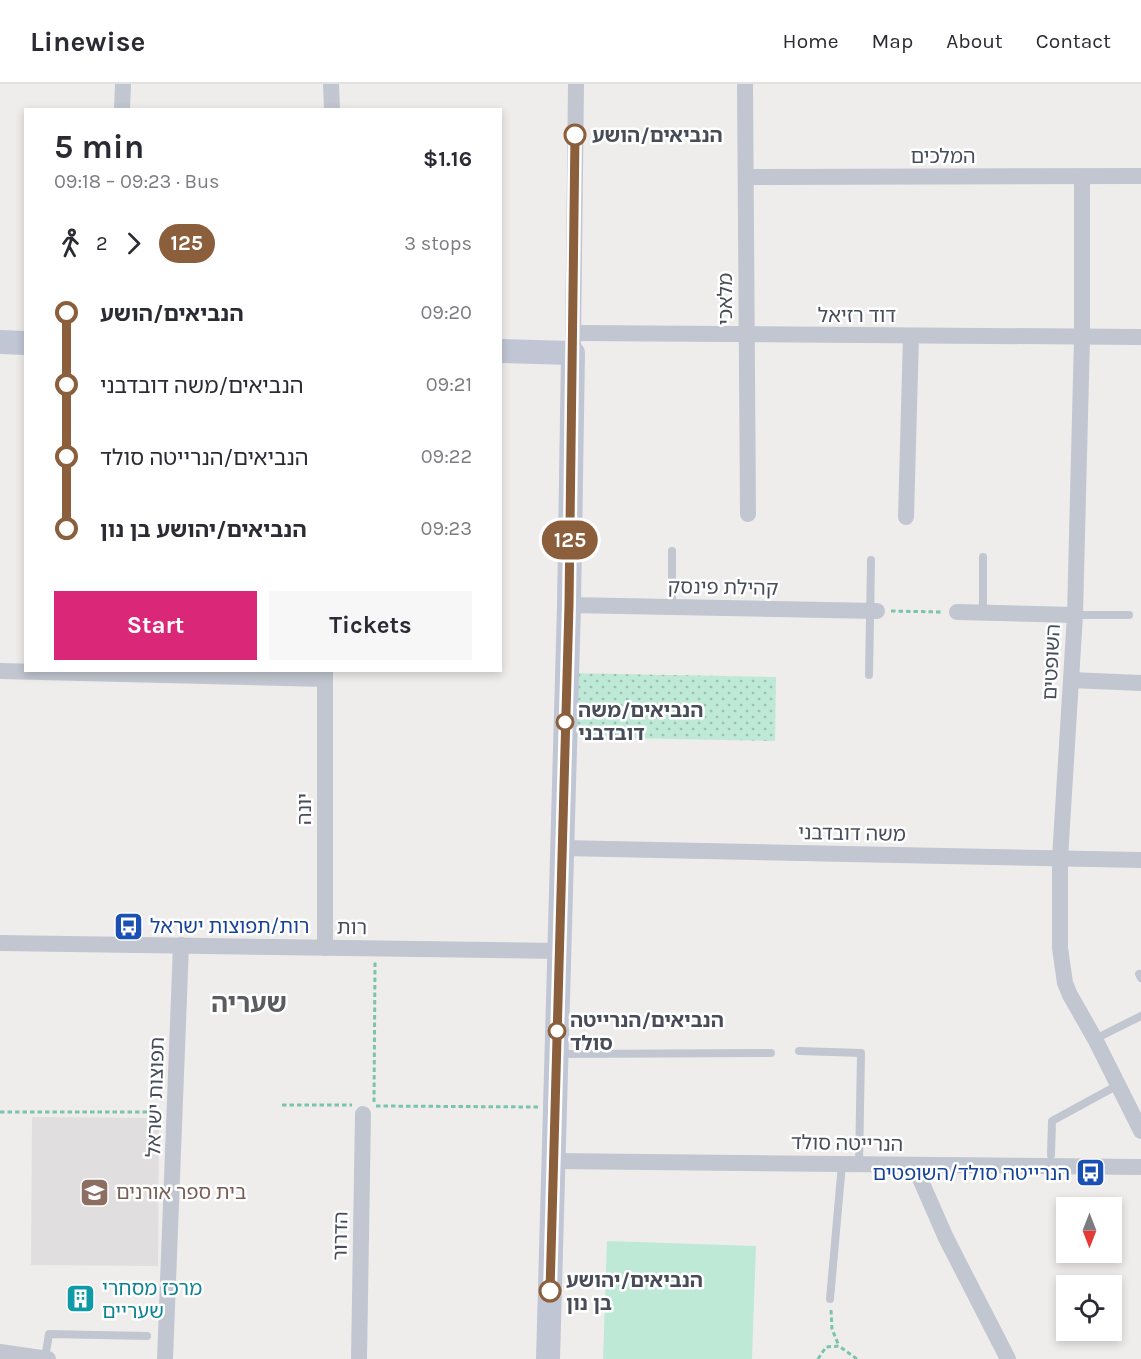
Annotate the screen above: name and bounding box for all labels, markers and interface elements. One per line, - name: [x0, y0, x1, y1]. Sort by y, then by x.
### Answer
- text: Linewise: [30, 25, 145, 58]
- text: Home: [783, 29, 839, 53]
- text: Map: [872, 29, 913, 53]
- text: About: [946, 29, 1003, 53]
- text: Contact: [1036, 29, 1111, 53]
- marker: הנביאים/הושע: [564, 124, 586, 146]
- place label: הנביאים/הושע: [592, 124, 723, 147]
- text: 5 min: [54, 128, 144, 166]
- street label: המלכים: [911, 145, 975, 168]
- text: $1.16: [423, 146, 472, 172]
- text: 09:18 – 09:23 · Bus: [54, 170, 220, 193]
- icon: walk: [54, 227, 87, 260]
- icon: forward: [117, 227, 150, 260]
- text: 125: [171, 231, 203, 255]
- text: 2: [96, 232, 108, 255]
- text: 3 stops: [404, 232, 472, 255]
- street label: מלאכי: [714, 273, 737, 325]
- text: הנביאים/הושע: [100, 301, 244, 327]
- text: 09:20: [420, 301, 472, 324]
- street label: דוד רזיאל: [818, 304, 896, 327]
- text: הנביאים/משה דובדבני: [100, 373, 304, 399]
- text: 09:21: [426, 373, 472, 396]
- text: הנביאים/הנרייטה סולד: [100, 445, 309, 471]
- text: 09:22: [421, 445, 472, 468]
- text: הנביאים/יהושע בן נון: [100, 517, 307, 543]
- text: 09:23: [421, 517, 472, 540]
- line badge: 125: [536, 520, 604, 560]
- text: 125: [554, 528, 586, 552]
- street label: קהילת פינסק: [667, 575, 779, 600]
- button: Start: [54, 591, 257, 660]
- button: Tickets: [269, 591, 472, 660]
- street label: השופטים: [1038, 623, 1065, 701]
- place label: הנביאים/משה דובדבני: [578, 699, 703, 745]
- marker: הנביאים/משה דובדבני: [556, 713, 574, 731]
- street label: יונה: [293, 793, 316, 825]
- street label: משה דובדבני: [798, 821, 906, 846]
- bus stop icon: רות/תפוצות ישראל: [113, 910, 145, 942]
- place label: רות/תפוצות ישראל: [150, 915, 309, 938]
- street label: רות: [337, 916, 367, 939]
- district label: שעריה: [211, 988, 287, 1019]
- place label: הנביאים/הנרייטה סולד: [570, 1009, 724, 1055]
- marker: הנביאים/הנרייטה סולד: [548, 1022, 566, 1040]
- street label: תפוצות ישראל: [142, 1036, 169, 1158]
- street label: הנרייטה סולד: [791, 1131, 903, 1156]
- bus stop icon: הנרייטה סולד/השופטים: [1075, 1157, 1107, 1189]
- place label: הנרייטה סולד/השופטים: [873, 1162, 1070, 1185]
- school or university icon: בית ספר אורנים: [79, 1176, 111, 1208]
- place label: בית ספר אורנים: [116, 1181, 246, 1204]
- north arrow: [1056, 1197, 1122, 1263]
- map controls: [1056, 1197, 1122, 1341]
- street label: הדרור: [329, 1211, 352, 1261]
- place label: הנביאים/יהושע בן נון: [566, 1269, 703, 1315]
- button: locate: [1056, 1275, 1122, 1341]
- place label: מרכז מסחרי שעריים: [102, 1277, 202, 1323]
- marker: הנביאים/יהושע בן נון: [539, 1280, 561, 1302]
- building icon: מרכז מסחרי שעריים: [65, 1283, 97, 1315]

